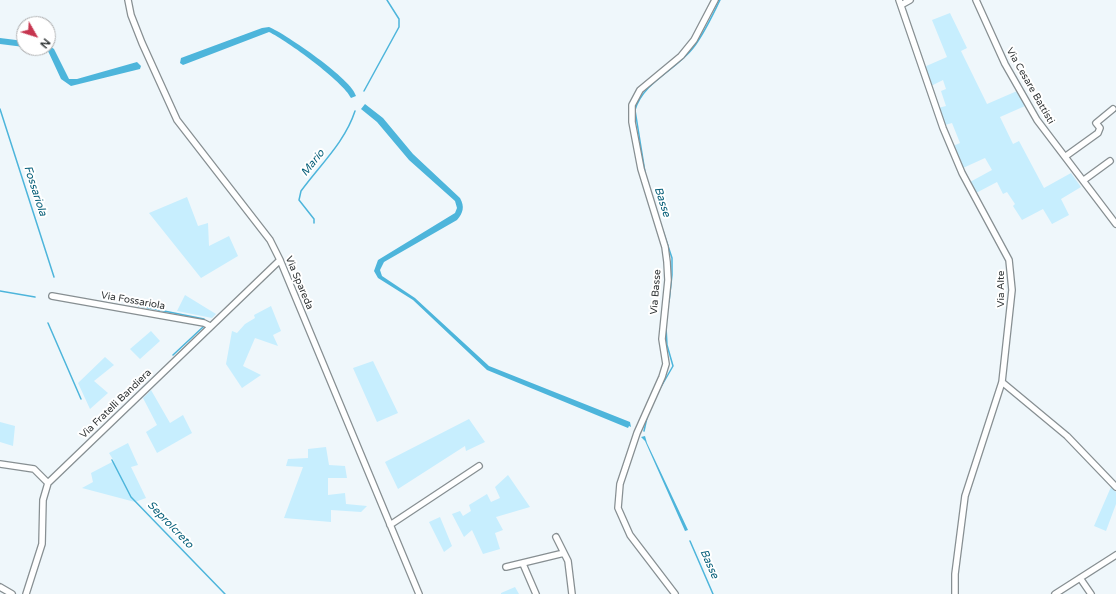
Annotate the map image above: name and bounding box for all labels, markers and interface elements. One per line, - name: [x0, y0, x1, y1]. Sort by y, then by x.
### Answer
- north arrow: [16, 16, 56, 56]
- text: N: [37, 36, 53, 51]
- street label: Via Cesare Battisti: [1003, 46, 1057, 126]
- water label: Mario: [298, 147, 328, 179]
- water label: Fossariola: [21, 164, 49, 218]
- water label: Basse: [651, 185, 673, 219]
- street label: Via Spareda: [282, 254, 316, 312]
- street label: Via Basse: [648, 269, 664, 315]
- street label: Via Alte: [995, 271, 1007, 307]
- street label: Via Fossariola: [100, 289, 166, 313]
- street label: Via Fratelli Bandiera: [78, 367, 154, 441]
- water label: Seprolcreto: [144, 499, 196, 551]
- water label: Basse: [697, 547, 721, 581]

